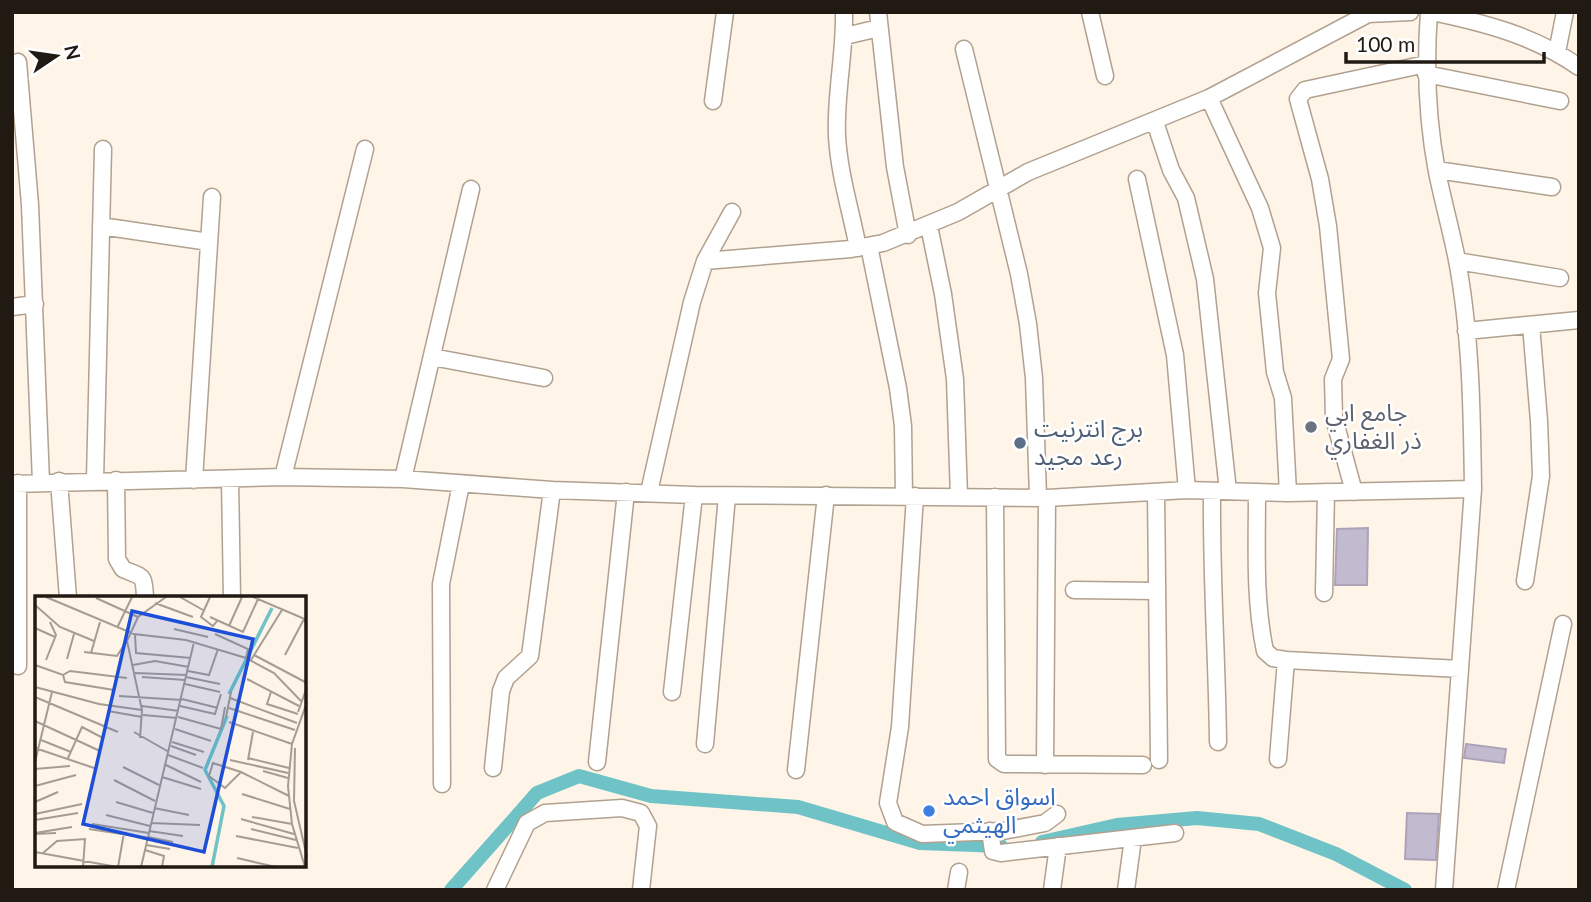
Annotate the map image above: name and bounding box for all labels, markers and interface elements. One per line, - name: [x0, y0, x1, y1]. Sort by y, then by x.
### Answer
- north arrow: [21, 21, 91, 91]
- scale bar: [1346, 21, 1544, 65]
- text: 100 m: [1356, 31, 1415, 56]
- text: N: [60, 42, 86, 62]
- place label: جامع ابي ذر الغفاري: [1325, 397, 1422, 460]
- place label: برج انترنيت رعد مجيد: [1034, 413, 1143, 471]
- marker: جامع ابي ذر الغفاري: [1303, 419, 1319, 435]
- marker: برج انترنيت رعد مجيد: [1012, 435, 1028, 451]
- inset map: [35, 596, 306, 867]
- place label: اسواق احمد الهيثمي: [943, 781, 1056, 844]
- marker: اسواق احمد الهيثمي: [921, 803, 937, 819]

